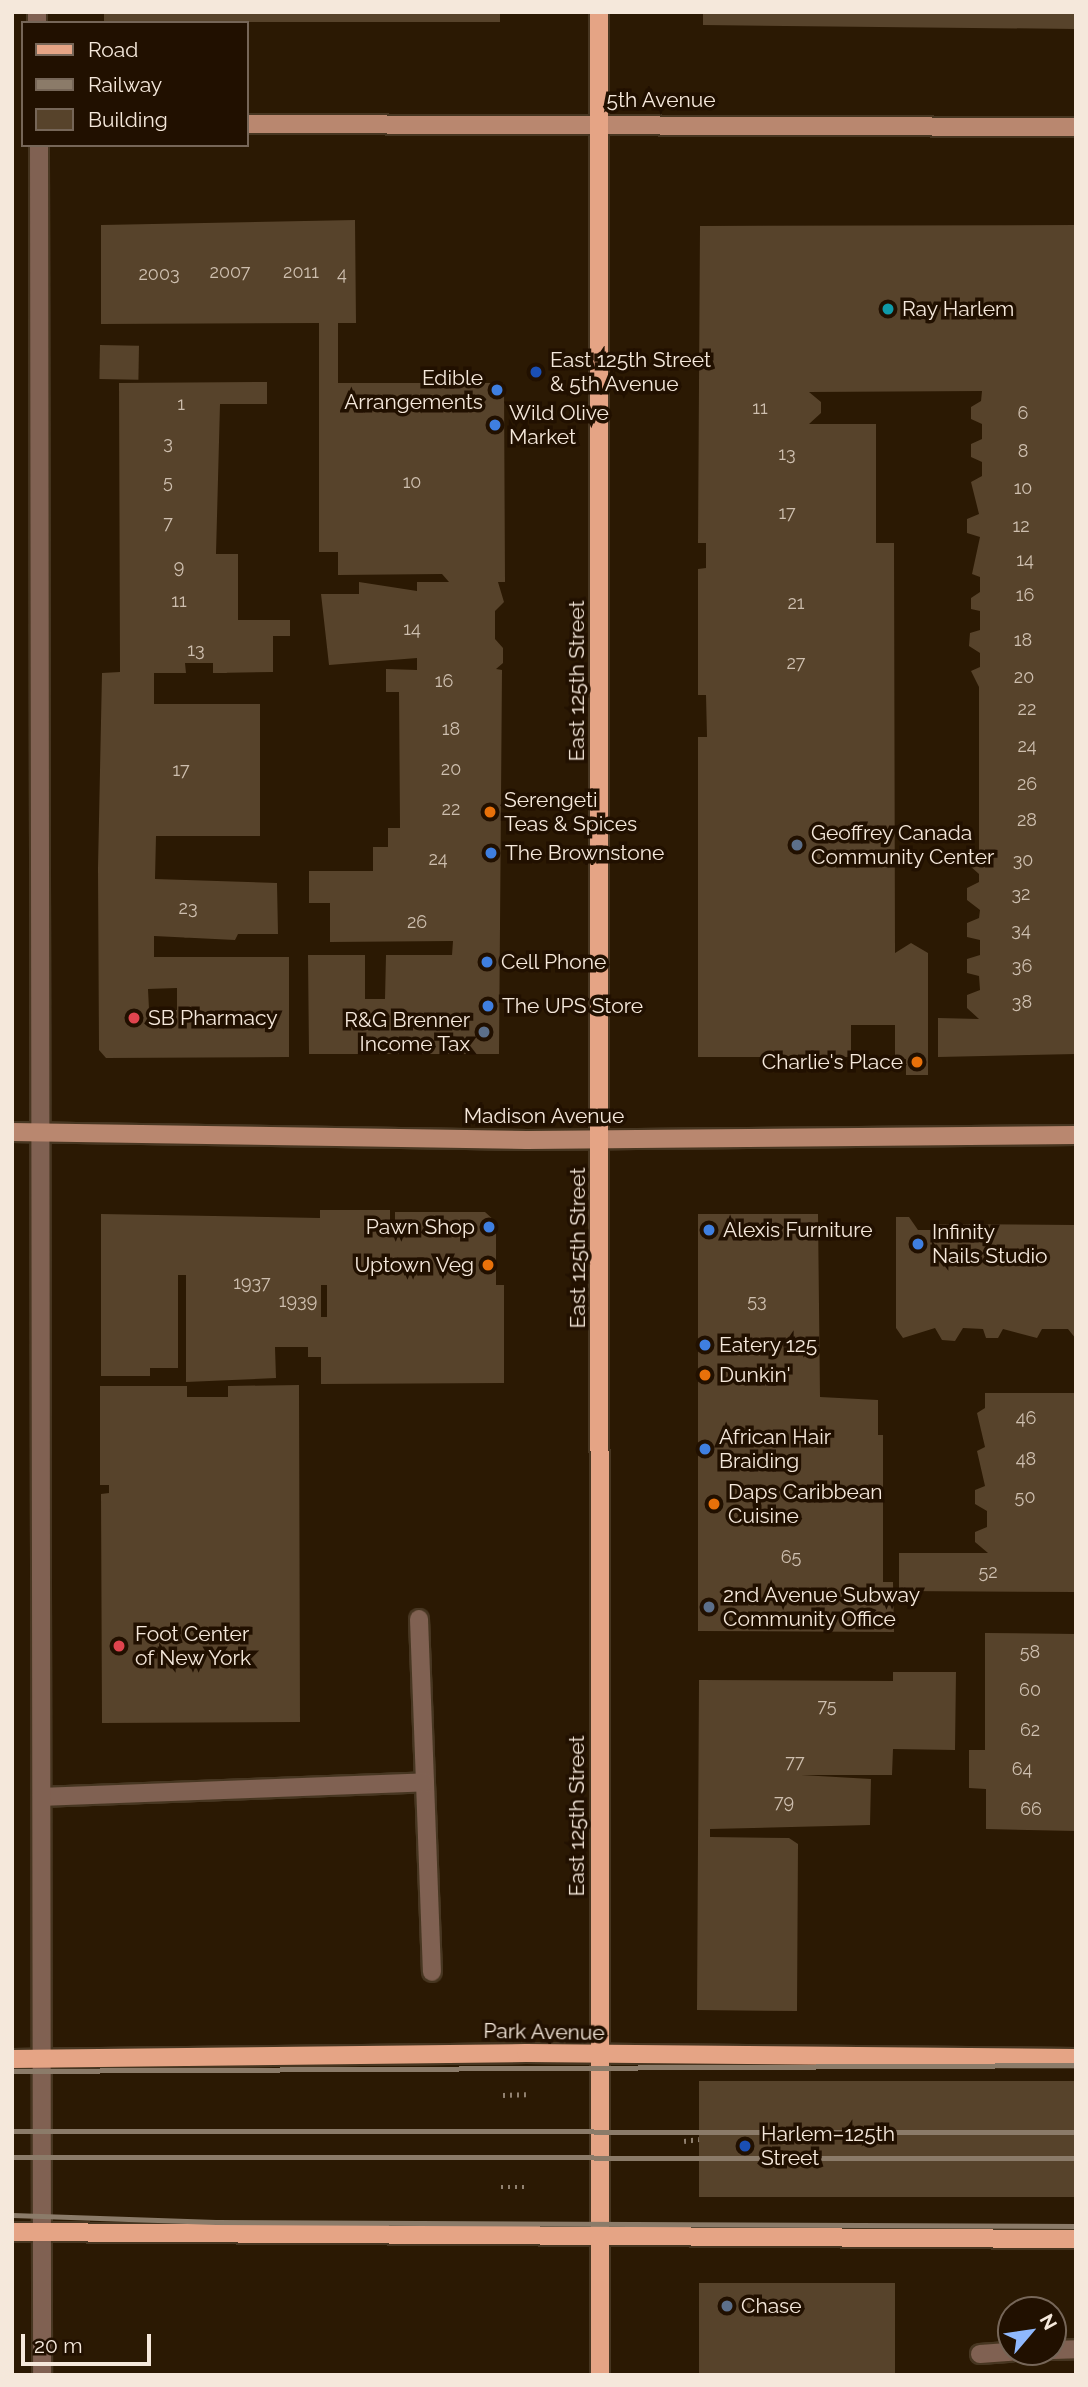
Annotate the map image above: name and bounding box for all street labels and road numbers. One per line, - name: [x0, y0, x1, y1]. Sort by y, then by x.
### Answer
- street label: 5th Avenue: [606, 87, 716, 113]
- street label: East 125th Street: [564, 601, 590, 761]
- street label: Madison Avenue: [463, 1103, 625, 1129]
- street label: East 125th Street: [565, 1168, 591, 1328]
- street label: East 125th Street: [564, 1736, 590, 1896]
- street label: Park Avenue: [483, 2018, 605, 2046]

